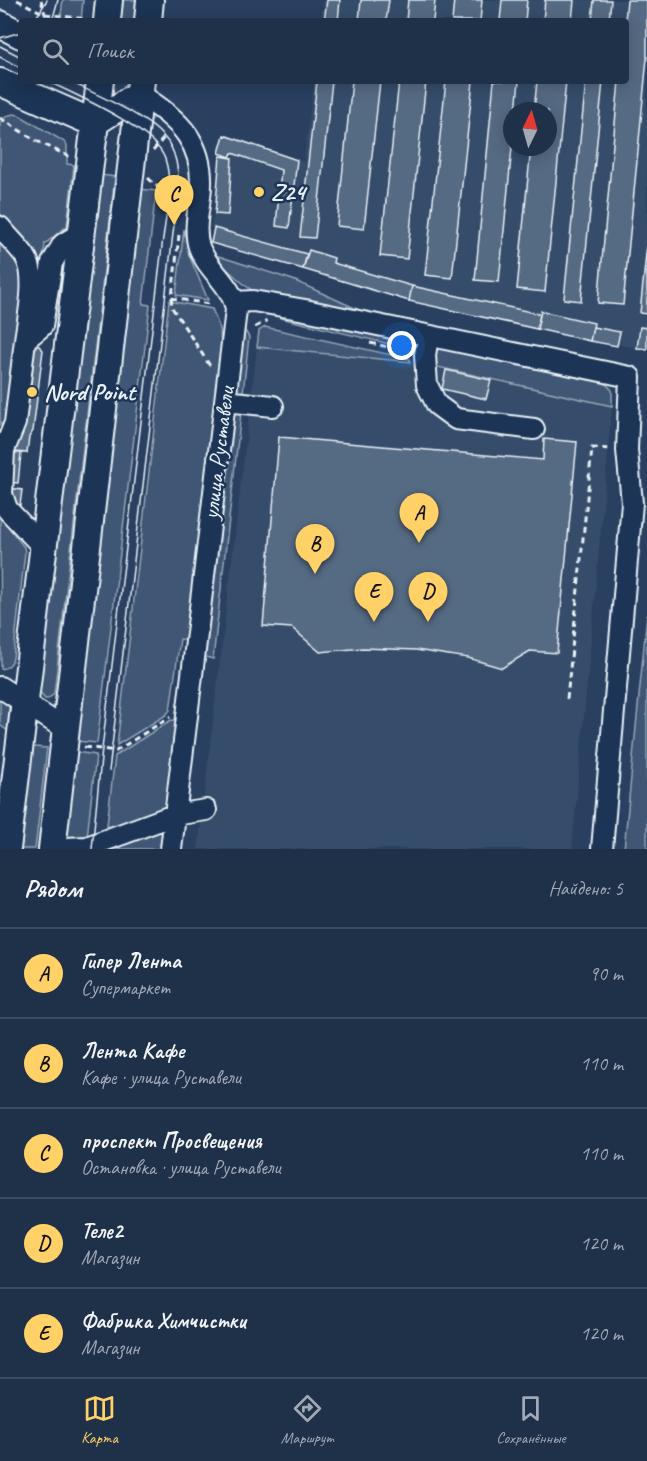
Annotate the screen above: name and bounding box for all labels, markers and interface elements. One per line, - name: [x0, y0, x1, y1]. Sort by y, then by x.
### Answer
- search box: [18, 18, 629, 84]
- icon: search: [39, 35, 72, 68]
- text: Поиск: [87, 37, 133, 65]
- north arrow: [503, 102, 557, 156]
- pin: C: [154, 176, 194, 225]
- place label: Z24: [271, 177, 308, 207]
- marker: Z24: [252, 185, 266, 199]
- your location: [387, 331, 416, 360]
- place label: Nord Point: [44, 377, 138, 407]
- street label: улица Руставели: [195, 383, 241, 523]
- marker: Nord Point: [25, 385, 39, 399]
- pin: A: [400, 494, 438, 543]
- pin: B: [296, 524, 334, 574]
- pin: E: [354, 572, 394, 622]
- pin: D: [408, 572, 448, 622]
- text: Рядом: [24, 872, 82, 905]
- text: Найдено: 5: [548, 876, 623, 901]
- text: Гипер Лента: [81, 947, 181, 975]
- text: A: [38, 961, 49, 986]
- text: 90 m: [589, 961, 623, 986]
- text: Супермаркет: [81, 975, 170, 1000]
- text: Лента Кафе: [81, 1037, 184, 1065]
- text: B: [38, 1051, 49, 1076]
- text: 110 m: [580, 1051, 623, 1076]
- text: Кафе · улица Руставели: [81, 1065, 241, 1090]
- text: проспект Просвещения: [81, 1127, 262, 1155]
- text: C: [39, 1141, 48, 1166]
- text: 110 m: [580, 1141, 623, 1166]
- text: Остановка · улица Руставели: [81, 1155, 281, 1180]
- text: Теле2: [81, 1217, 123, 1245]
- text: D: [38, 1231, 49, 1256]
- text: 120 m: [580, 1231, 623, 1256]
- text: Магазин: [81, 1245, 139, 1270]
- text: Фабрика Химчистки: [81, 1307, 246, 1335]
- text: E: [38, 1321, 49, 1346]
- text: 120 m: [580, 1321, 623, 1346]
- text: Магазин: [81, 1335, 139, 1360]
- tab: Карта: [81, 1392, 118, 1448]
- tab: Маршрут: [281, 1392, 333, 1448]
- tab: Сохранённые: [496, 1392, 566, 1448]

